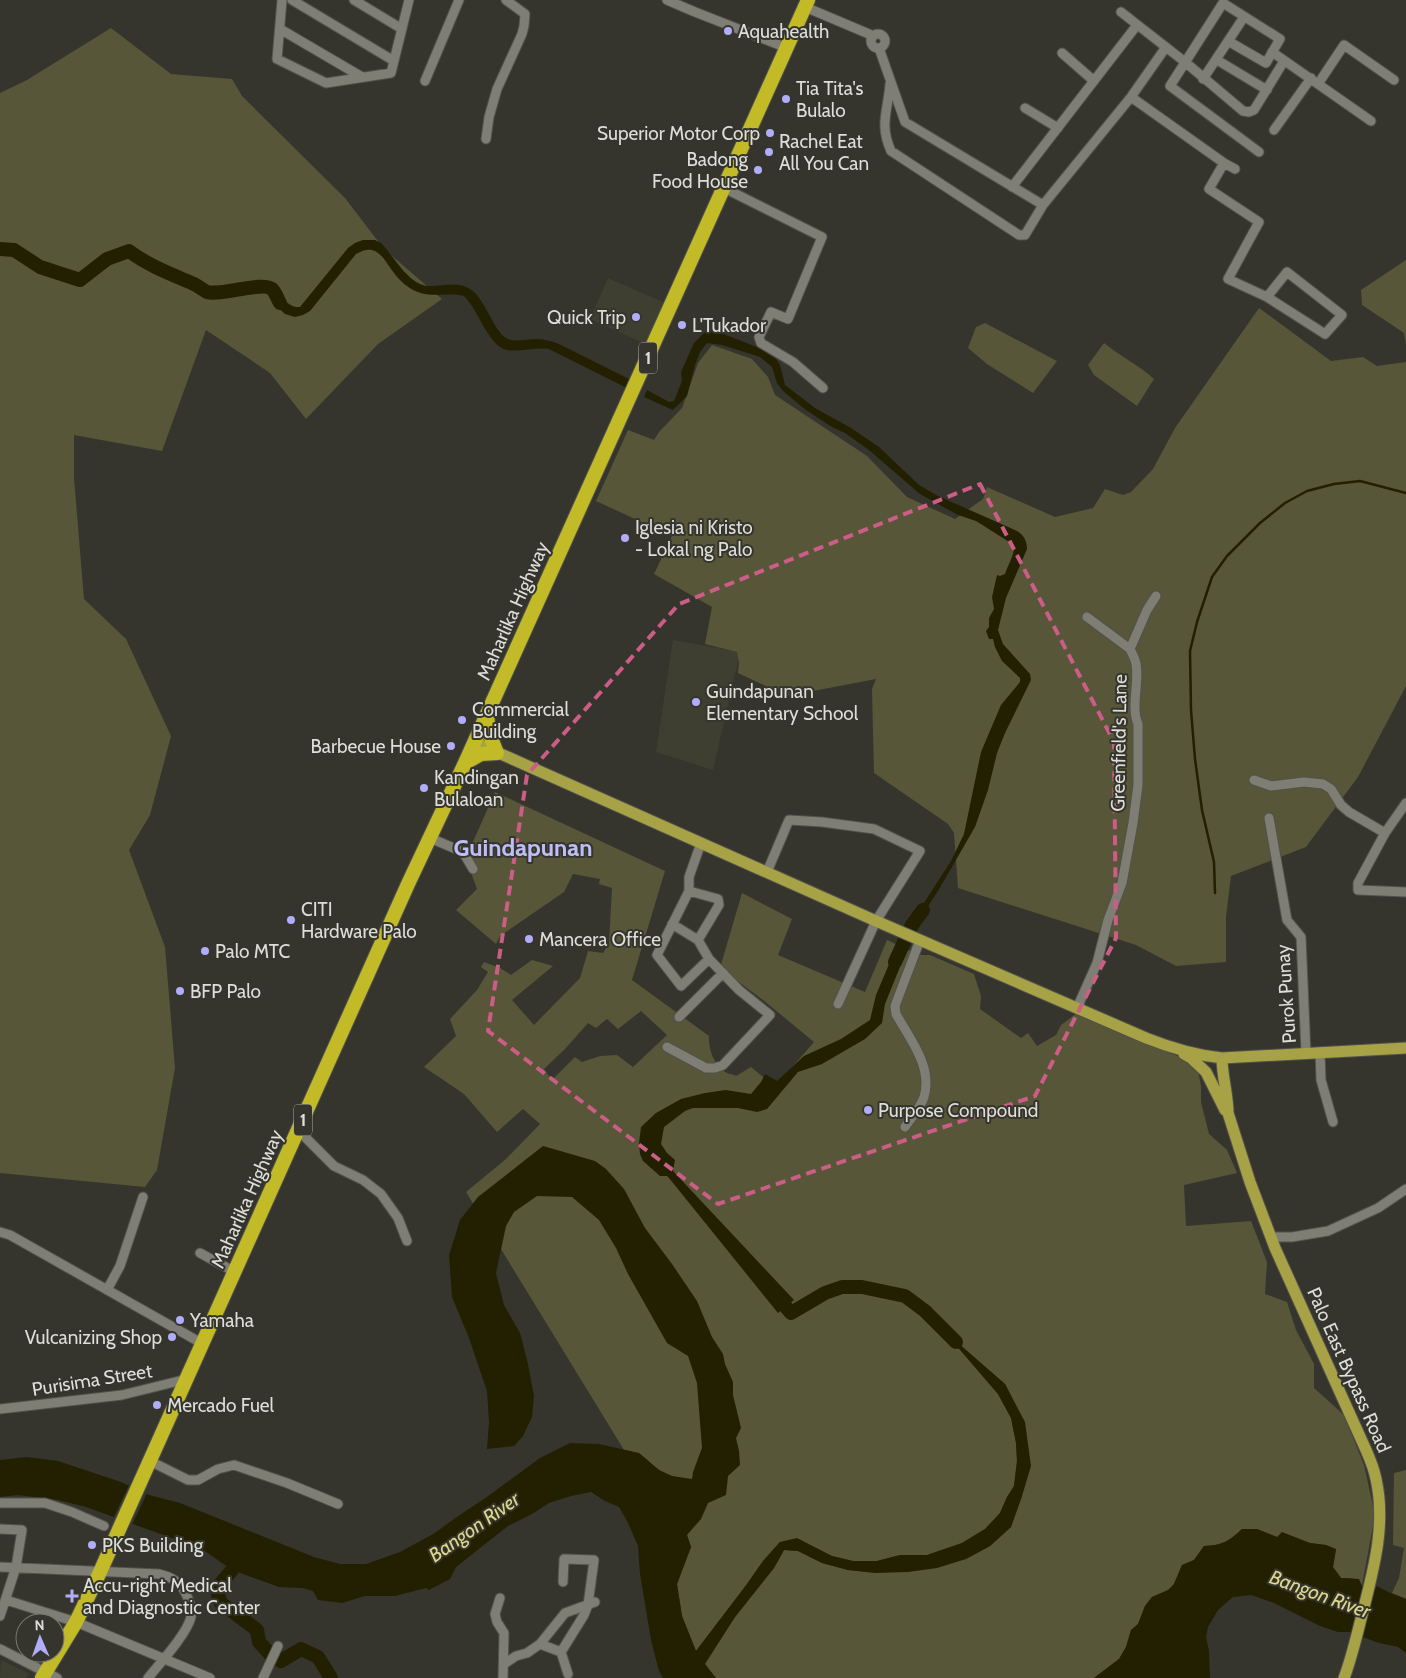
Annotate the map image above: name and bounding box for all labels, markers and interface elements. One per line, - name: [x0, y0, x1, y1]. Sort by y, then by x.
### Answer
- place label: Aquahealth: [738, 20, 829, 43]
- marker: Aquahealth: [722, 25, 734, 37]
- place label: Tia Tita's Bulalo: [796, 77, 864, 122]
- marker: Tia Tita's Bulalo: [780, 93, 792, 105]
- place label: Superior Motor Corp: [597, 122, 760, 145]
- marker: Superior Motor Corp: [764, 127, 776, 139]
- place label: Rachel Eat All You Can: [779, 130, 869, 175]
- marker: Rachel Eat All You Can: [763, 146, 775, 158]
- place label: Badong Food House: [652, 148, 749, 193]
- marker: Badong Food House: [752, 164, 764, 176]
- place label: Quick Trip: [547, 306, 626, 329]
- marker: Quick Trip: [630, 311, 642, 323]
- place label: L'Tukador: [692, 314, 766, 337]
- marker: L'Tukador: [676, 319, 688, 331]
- road number: 1: [639, 342, 657, 373]
- place label: Iglesia ni Kristo - Lokal ng Palo: [635, 516, 753, 561]
- marker: Iglesia ni Kristo - Lokal ng Palo: [619, 532, 631, 544]
- street label: Maharlika Highway: [472, 538, 554, 684]
- street label: Greenfield's Lane: [1106, 674, 1132, 812]
- place label: Guindapunan Elementary School: [706, 680, 859, 725]
- marker: Guindapunan Elementary School: [690, 696, 702, 708]
- place label: Commercial Building: [472, 698, 569, 743]
- marker: Commercial Building: [456, 714, 468, 726]
- place label: Barbecue House: [311, 735, 441, 758]
- marker: Barbecue House: [445, 740, 457, 752]
- place label: Kandingan Bulaloan: [434, 766, 519, 811]
- marker: Kandingan Bulaloan: [418, 782, 430, 794]
- district label: Guindapunan: [453, 833, 593, 862]
- place label: CITI Hardware Palo: [301, 898, 417, 943]
- marker: CITI Hardware Palo: [285, 914, 297, 926]
- place label: Mancera Office: [539, 928, 661, 951]
- marker: Mancera Office: [523, 933, 535, 945]
- place label: Palo MTC: [215, 940, 290, 963]
- street label: Purok Punay: [1271, 943, 1301, 1044]
- marker: Palo MTC: [199, 945, 211, 957]
- place label: BFP Palo: [190, 980, 261, 1003]
- marker: BFP Palo: [174, 985, 186, 997]
- place label: Purpose Compound: [878, 1099, 1038, 1122]
- road number: 1: [294, 1104, 312, 1136]
- marker: Purpose Compound: [862, 1104, 874, 1116]
- street label: Maharlika Highway: [206, 1126, 288, 1272]
- street label: Palo East Bypass Road: [1302, 1284, 1396, 1456]
- place label: Yamaha: [189, 1309, 254, 1332]
- marker: Yamaha: [174, 1314, 186, 1326]
- place label: Vulcanizing Shop: [25, 1326, 162, 1349]
- marker: Vulcanizing Shop: [166, 1331, 178, 1343]
- street label: Purisima Street: [30, 1359, 154, 1401]
- place label: Mercado Fuel: [167, 1394, 275, 1417]
- marker: Mercado Fuel: [151, 1399, 163, 1411]
- water label: Bangon River: [424, 1486, 525, 1567]
- place label: PKS Building: [102, 1534, 204, 1557]
- marker: PKS Building: [86, 1539, 98, 1551]
- water label: Bangon River: [1266, 1565, 1375, 1624]
- place label: Accu-right Medical and Diagnostic Center: [83, 1574, 260, 1619]
- marker: Accu-right Medical and Diagnostic Center: [65, 1589, 79, 1603]
- north arrow: [15, 1613, 65, 1663]
- text: N: [34, 1616, 45, 1634]

